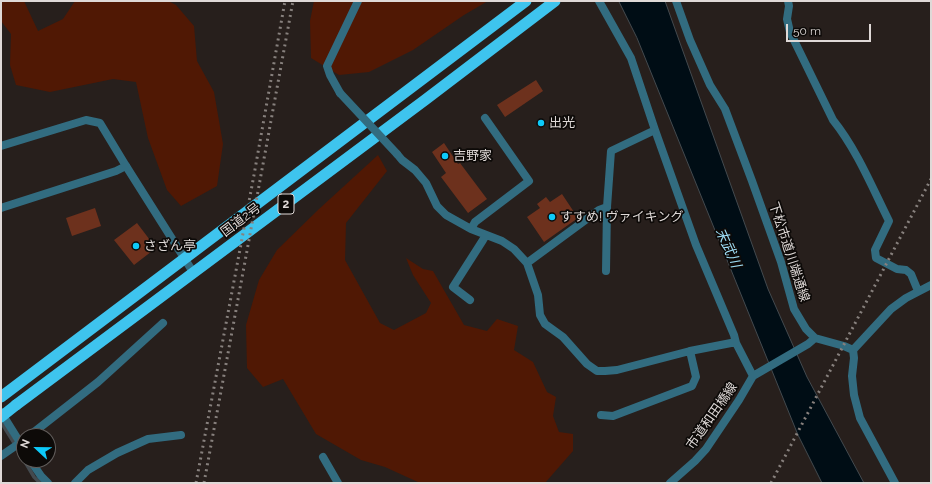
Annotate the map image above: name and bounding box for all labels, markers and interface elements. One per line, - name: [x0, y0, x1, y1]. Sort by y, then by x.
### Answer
- scale bar: [788, 16, 873, 42]
- text: 50 m: [793, 24, 821, 38]
- place label: 出光: [549, 115, 575, 131]
- marker: 出光: [536, 118, 546, 128]
- place label: 吉野家: [453, 148, 492, 164]
- marker: 吉野家: [440, 151, 450, 161]
- road number: 2: [278, 194, 294, 214]
- street label: 国道2号: [218, 200, 264, 240]
- street label: 下松市道川端通線: [766, 200, 812, 304]
- place label: すすめ! ヴァイキング: [560, 209, 684, 225]
- marker: すすめ! ヴァイキング: [547, 212, 557, 222]
- water label: 末武川: [712, 225, 744, 271]
- place label: さざん亭: [144, 238, 196, 254]
- marker: さざん亭: [131, 241, 141, 251]
- street label: 市道和田橋線: [683, 380, 741, 452]
- north arrow: [16, 428, 56, 468]
- text: N: [18, 437, 33, 450]

